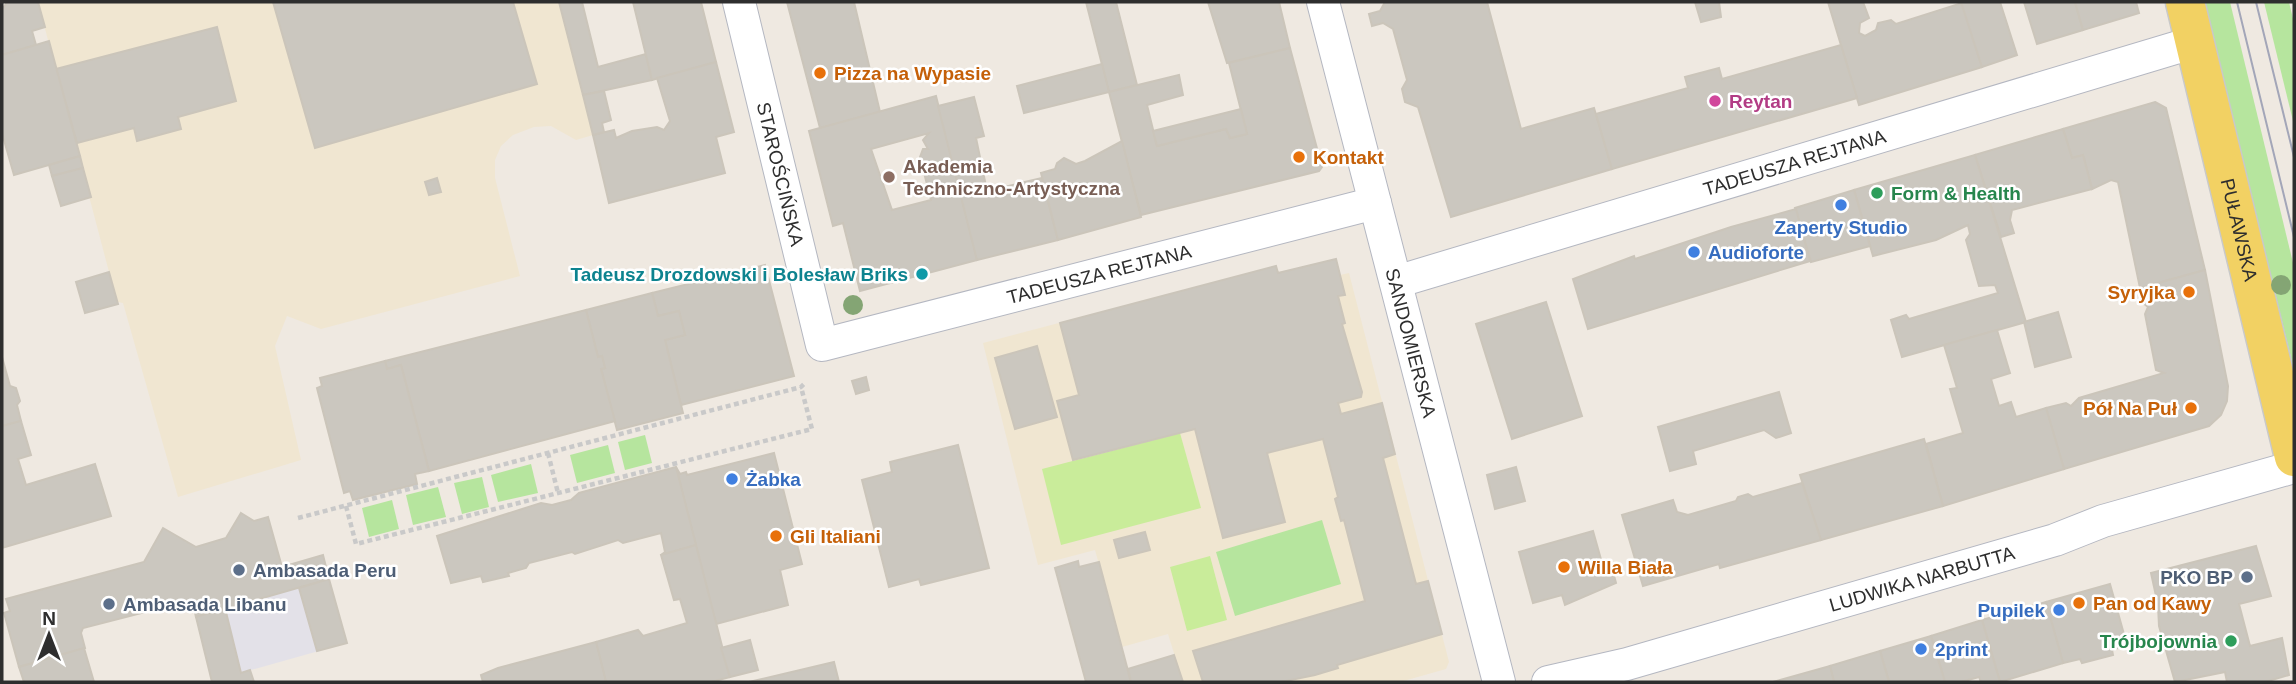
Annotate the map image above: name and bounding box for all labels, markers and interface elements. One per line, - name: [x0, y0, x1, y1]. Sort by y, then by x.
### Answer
- place label: Pizza na Wypasie: [834, 63, 991, 84]
- marker: Pizza na Wypasie: [812, 65, 828, 81]
- place label: Reytan: [1729, 91, 1792, 112]
- marker: Reytan: [1707, 93, 1723, 109]
- street label: STAROŚCIŃSKA: [753, 100, 808, 249]
- street label: TADEUSZA REJTANA: [1701, 125, 1888, 200]
- place label: Kontakt: [1313, 147, 1384, 168]
- marker: Kontakt: [1291, 149, 1307, 165]
- place label: Akademia Techniczno-Artystyczna: [903, 156, 1121, 199]
- marker: Akademia Techniczno-Artystyczna: [881, 169, 897, 185]
- street label: PUŁAWSKA: [2217, 176, 2262, 283]
- place label: Form & Health: [1891, 183, 2021, 204]
- marker: Form & Health: [1869, 185, 1885, 201]
- marker: Zaperty Studio: [1833, 197, 1849, 213]
- place label: Zaperty Studio: [1774, 217, 1908, 238]
- street label: TADEUSZA REJTANA: [1005, 240, 1194, 308]
- place label: Audioforte: [1708, 242, 1804, 263]
- marker: Audioforte: [1686, 244, 1702, 260]
- place label: Tadeusz Drozdowski i Bolesław Briks: [570, 264, 908, 285]
- marker: Tadeusz Drozdowski i Bolesław Briks: [914, 266, 930, 282]
- street label: SANDOMIERSKA: [1382, 266, 1441, 420]
- place label: Syryjka: [2107, 282, 2175, 303]
- marker: Syryjka: [2181, 284, 2197, 300]
- place label: Pół Na Puł: [2083, 398, 2178, 419]
- marker: Pół Na Puł: [2183, 400, 2199, 416]
- place label: Żabka: [746, 469, 801, 490]
- marker: Żabka: [724, 471, 740, 487]
- place label: Gli Italiani: [790, 526, 881, 547]
- marker: Gli Italiani: [768, 528, 784, 544]
- street label: LUDWIKA NARBUTTA: [1827, 542, 2017, 615]
- place label: Willa Biała: [1578, 557, 1673, 578]
- marker: Willa Biała: [1556, 559, 1572, 575]
- place label: Ambasada Peru: [253, 560, 397, 581]
- marker: Ambasada Peru: [231, 562, 247, 578]
- place label: PKO BP: [2160, 567, 2233, 588]
- marker: PKO BP: [2239, 569, 2255, 585]
- place label: Pan od Kawy: [2093, 593, 2212, 614]
- place label: Ambasada Libanu: [123, 594, 287, 615]
- marker: Pan od Kawy: [2071, 595, 2087, 611]
- marker: Ambasada Libanu: [101, 596, 117, 612]
- north arrow: [14, 600, 84, 670]
- place label: Pupilek: [1977, 600, 2045, 621]
- marker: Pupilek: [2051, 602, 2067, 618]
- text: N: [42, 608, 56, 629]
- place label: Trójbojownia: [2100, 631, 2217, 652]
- marker: Trójbojownia: [2223, 633, 2239, 649]
- place label: 2print: [1935, 639, 1988, 660]
- marker: 2print: [1913, 641, 1929, 657]

